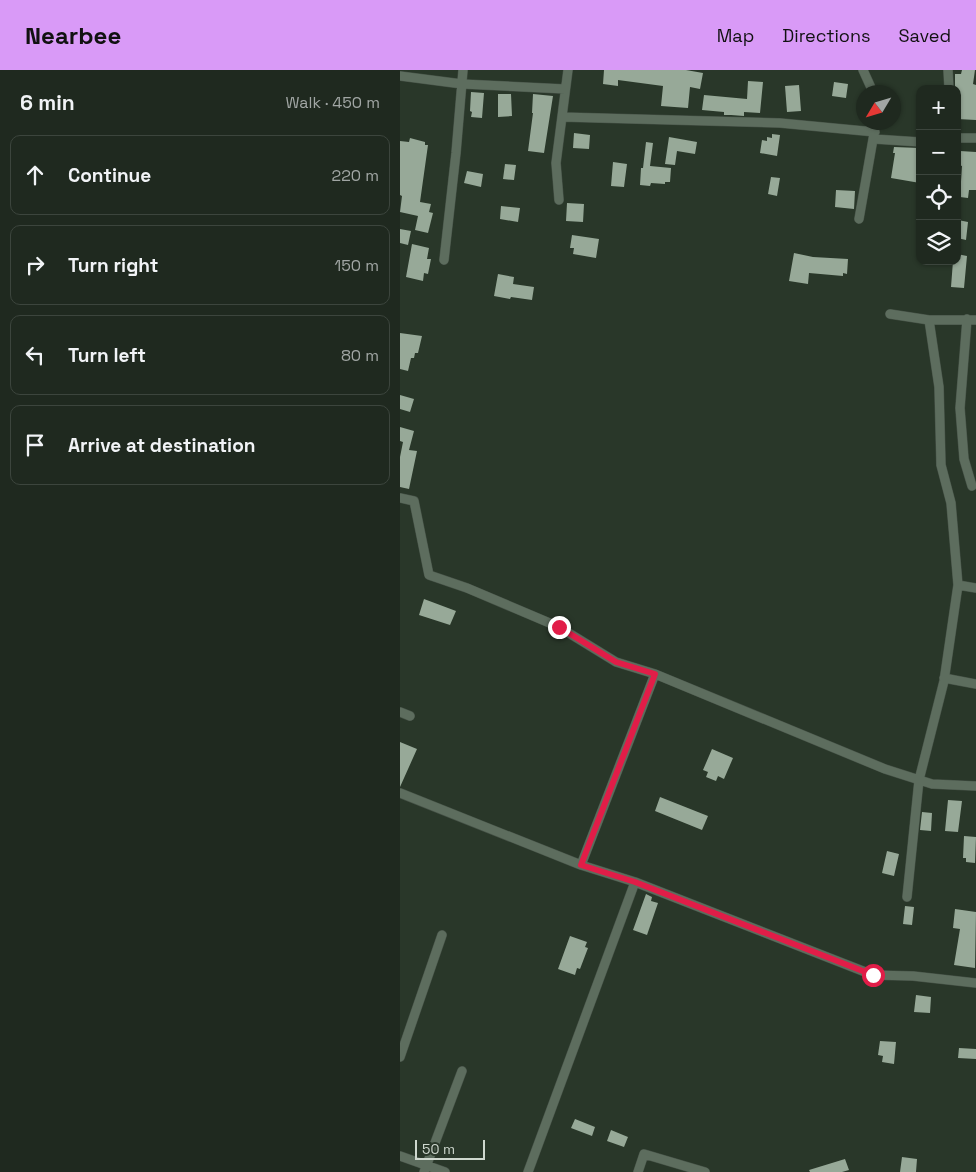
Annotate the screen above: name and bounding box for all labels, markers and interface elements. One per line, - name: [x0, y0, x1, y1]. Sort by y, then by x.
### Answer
- text: Nearbee: [25, 20, 121, 51]
- text: Map: [717, 24, 754, 47]
- text: Directions: [782, 24, 871, 47]
- text: Saved: [899, 24, 951, 47]
- north arrow: [856, 85, 901, 130]
- map controls: [916, 85, 961, 265]
- button: +: [916, 85, 961, 130]
- text: 6 min: [20, 89, 75, 116]
- text: Walk · 450 m: [286, 92, 380, 113]
- button: −: [916, 130, 961, 175]
- icon: ahead: [21, 161, 49, 189]
- text: Continue: [68, 163, 151, 188]
- text: 220 m: [332, 165, 379, 186]
- button: locate: [916, 175, 961, 220]
- button: layers: [916, 220, 961, 265]
- icon: right: [21, 251, 49, 279]
- text: Turn right: [68, 253, 158, 278]
- text: 150 m: [335, 255, 379, 276]
- icon: left: [21, 341, 49, 369]
- text: Turn left: [68, 343, 146, 368]
- text: 80 m: [341, 345, 379, 366]
- icon: arrive: [21, 431, 49, 459]
- text: Arrive at destination: [68, 433, 256, 458]
- route end: [548, 616, 571, 639]
- route start: [862, 964, 885, 987]
- scale bar: [415, 1137, 485, 1160]
- text: 50 m: [422, 1140, 455, 1158]

